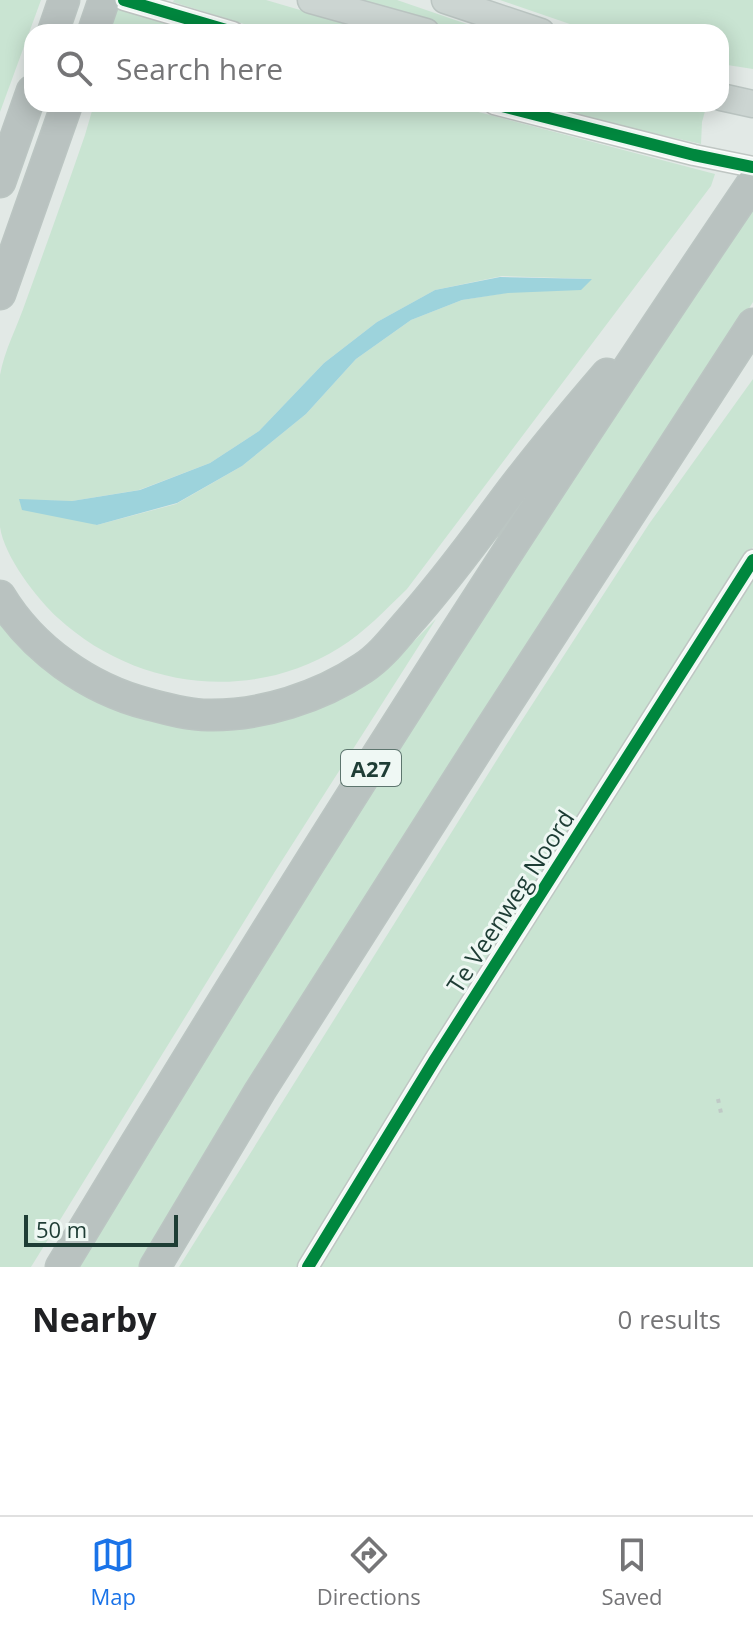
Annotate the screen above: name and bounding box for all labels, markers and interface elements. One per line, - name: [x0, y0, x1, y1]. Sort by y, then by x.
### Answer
- search box: [24, 24, 729, 112]
- icon: search: [52, 46, 96, 90]
- text: Search here: [116, 48, 283, 89]
- road number: A27: [341, 750, 401, 786]
- street label: Te Veenweg Noord: [439, 803, 581, 999]
- scale bar: [24, 1211, 178, 1247]
- text: 50 m: [36, 1214, 87, 1244]
- text: Nearby: [32, 1296, 157, 1342]
- text: 0 results: [618, 1301, 721, 1337]
- tab: Map: [90, 1533, 136, 1611]
- tab: Directions: [317, 1533, 421, 1611]
- tab: Saved: [601, 1533, 663, 1611]

